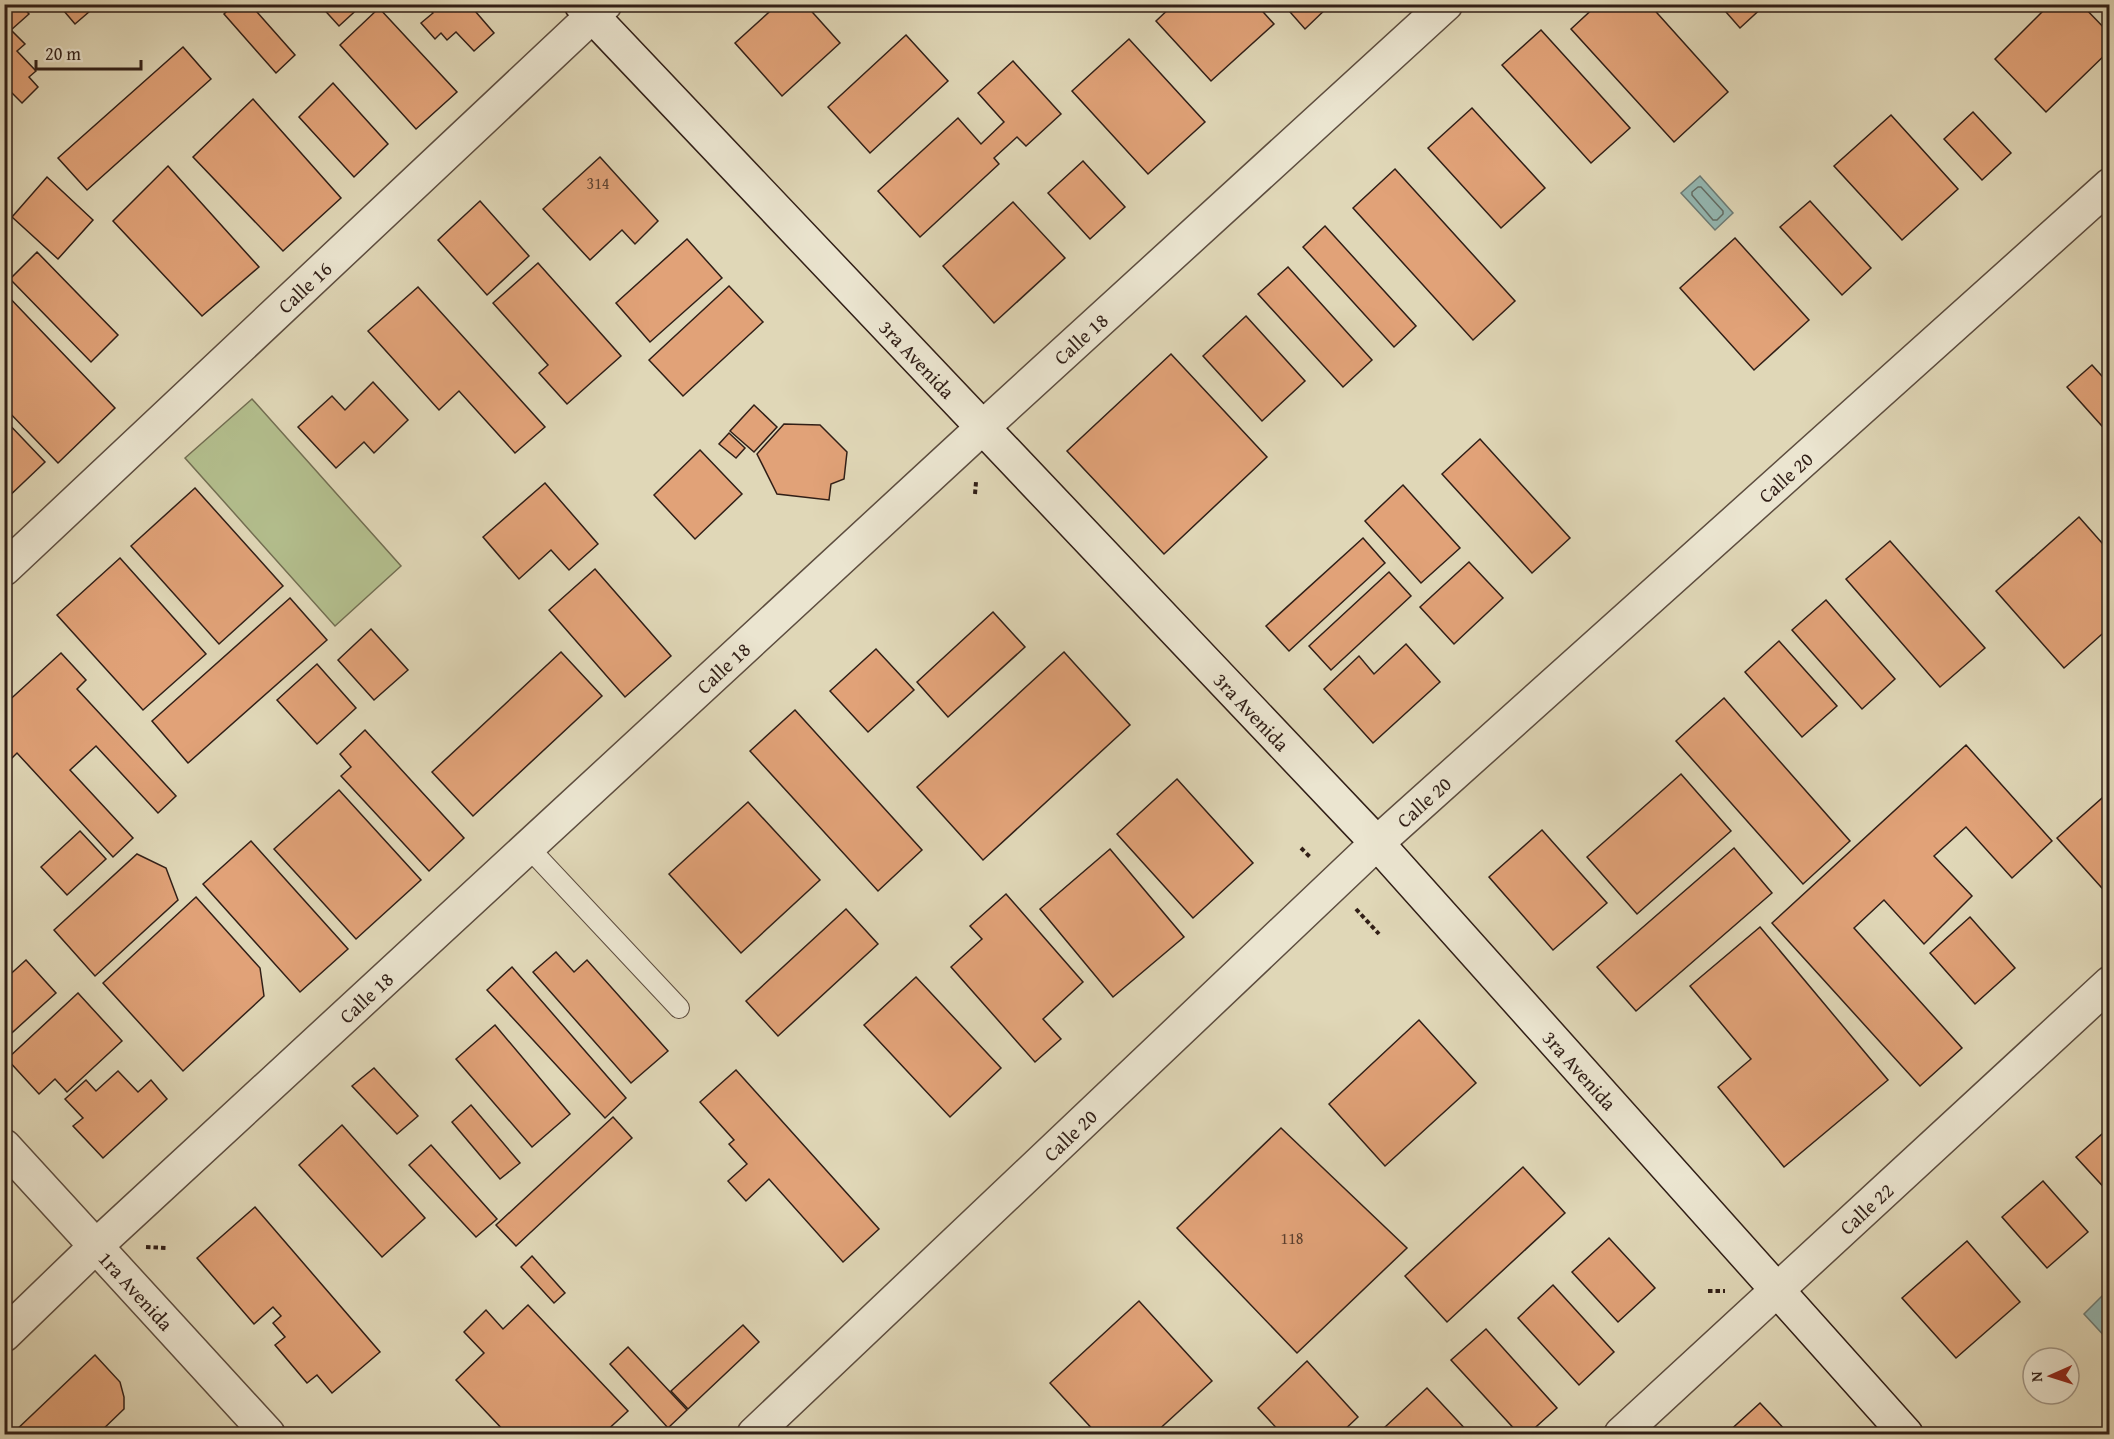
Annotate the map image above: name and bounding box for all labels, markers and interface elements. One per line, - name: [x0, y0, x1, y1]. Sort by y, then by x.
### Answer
- scale bar: [36, 33, 141, 71]
- text: 20 m: [45, 40, 81, 67]
- house number: 314: [586, 171, 610, 195]
- street label: Calle 16: [271, 254, 338, 320]
- street label: Calle 18: [1047, 306, 1114, 371]
- street label: 3ra Avenida: [873, 313, 962, 405]
- street label: Calle 20: [1751, 444, 1819, 509]
- street label: Calle 18: [689, 635, 756, 700]
- street label: 3ra Avenida: [1208, 666, 1297, 757]
- street label: Calle 20: [1390, 769, 1457, 834]
- street label: Calle 18: [332, 964, 399, 1030]
- street label: 3ra Avenida: [1536, 1023, 1624, 1117]
- street label: Calle 20: [1036, 1102, 1103, 1167]
- street label: Calle 22: [1832, 1176, 1899, 1241]
- house number: 118: [1280, 1226, 1304, 1250]
- street label: 1ra Avenida: [92, 1244, 181, 1337]
- north arrow: [2021, 1346, 2081, 1406]
- text: N: [2024, 1371, 2048, 1383]

